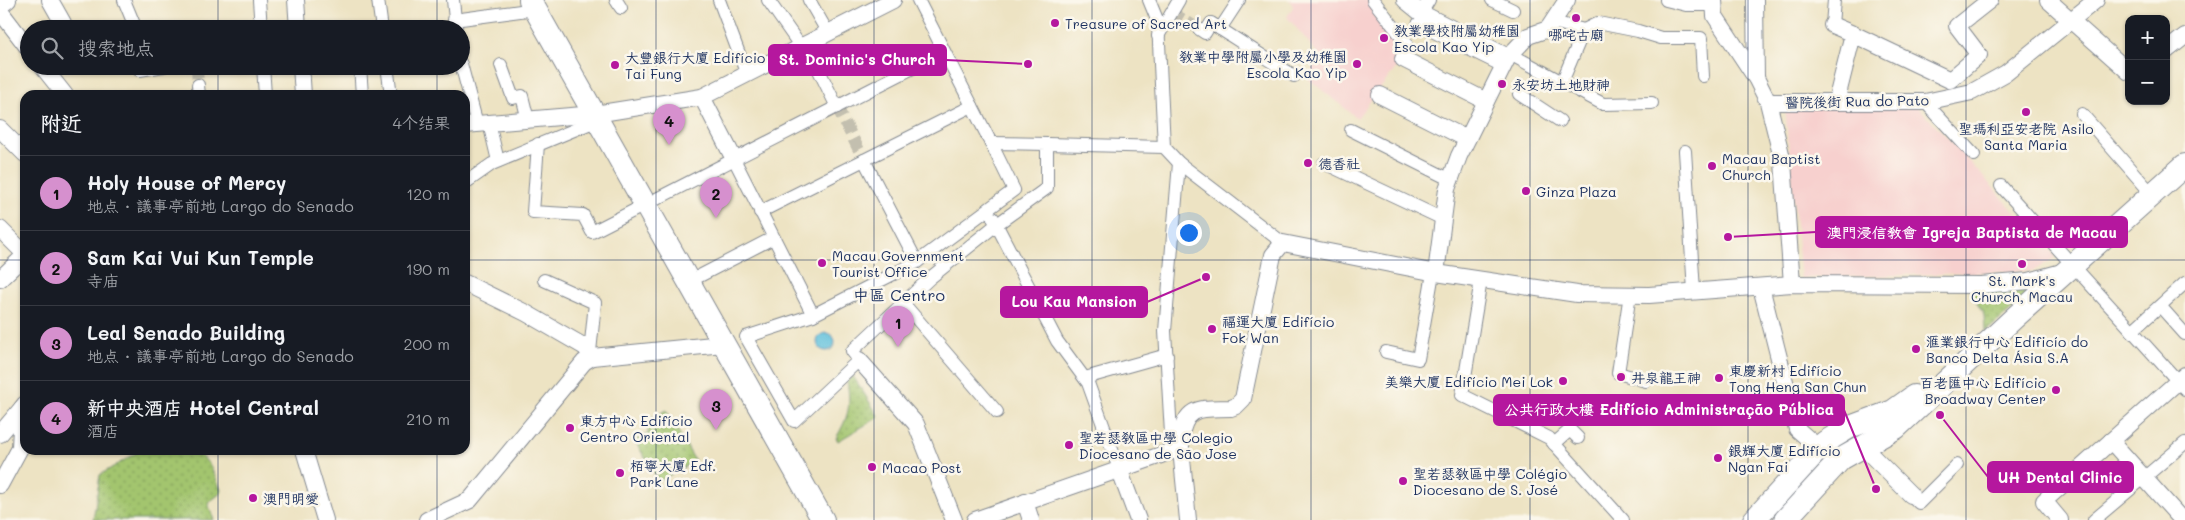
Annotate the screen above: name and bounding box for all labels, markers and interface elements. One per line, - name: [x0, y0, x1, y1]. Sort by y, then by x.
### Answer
- marker: 哪咤古廟: [1570, 12, 1582, 24]
- place label: Treasure of Sacred Art: [1065, 14, 1227, 33]
- map controls: [2125, 15, 2170, 105]
- button: +: [2125, 15, 2170, 60]
- marker: Treasure of Sacred Art: [1049, 17, 1061, 29]
- search box: [20, 20, 470, 75]
- place label: 教業學校附屬幼稚園 Escola Kao Yip: [1394, 21, 1520, 56]
- place label: 哪咤古廟: [1548, 25, 1604, 44]
- marker: 教業學校附屬幼稚園 Escola Kao Yip: [1378, 32, 1390, 44]
- icon: search: [38, 34, 66, 62]
- text: 搜索地点: [78, 35, 154, 60]
- callout: St. Dominic's Church: [769, 45, 946, 75]
- place label: 教業中學附屬小學及幼稚園 Escola Kao Yip: [1179, 47, 1347, 82]
- place label: 大豐銀行大廈 Edifício Tai Fung: [625, 48, 765, 83]
- text: St. Dominic's Church: [779, 49, 936, 69]
- marker: 教業中學附屬小學及幼稚園 Escola Kao Yip: [1351, 58, 1363, 70]
- marker: 大豐銀行大廈 Edifício Tai Fung: [609, 59, 621, 71]
- button: −: [2125, 60, 2170, 105]
- place label: 永安坊土地財神: [1512, 75, 1610, 94]
- marker: 永安坊土地財神: [1496, 78, 1508, 90]
- street label: 醫院後街 Rua do Pato: [1785, 90, 1929, 112]
- pin: 4: [653, 104, 685, 145]
- marker: 聖瑪利亞安老院 Asilo Santa Maria: [2020, 106, 2032, 118]
- text: 附近: [40, 109, 82, 136]
- text: 4个结果: [393, 112, 450, 133]
- place label: 聖瑪利亞安老院 Asilo Santa Maria: [1958, 119, 2094, 154]
- place label: Macau Baptist Church: [1722, 149, 1820, 184]
- place label: 德香社: [1318, 154, 1360, 173]
- marker: 德香社: [1302, 157, 1314, 169]
- marker: Macau Baptist Church: [1706, 160, 1718, 172]
- text: Holy House of Mercy: [87, 170, 286, 195]
- pin: 2: [700, 177, 732, 218]
- place label: Ginza Plaza: [1536, 182, 1617, 201]
- text: 1: [52, 183, 60, 204]
- text: 120 m: [406, 183, 450, 204]
- marker: Ginza Plaza: [1520, 185, 1532, 197]
- text: 地点 · 議事亭前地 Largo do Senado: [87, 195, 354, 216]
- callout: 澳門浸信教會 Igreja Baptista de Macau: [1816, 217, 2127, 247]
- your location: [1176, 220, 1202, 246]
- text: 澳門浸信教會 Igreja Baptista de Macau: [1827, 222, 2117, 242]
- text: Sam Kai Vui Kun Temple: [87, 245, 314, 270]
- place label: Macau Government Tourist Office: [832, 246, 964, 281]
- marker: Macau Government Tourist Office: [816, 257, 828, 269]
- text: 2: [52, 258, 60, 279]
- text: 190 m: [406, 258, 450, 279]
- marker: St. Mark's Church, Macau: [2016, 258, 2028, 270]
- text: 寺庙: [87, 270, 119, 291]
- place label: St. Mark's Church, Macau: [1971, 271, 2073, 306]
- district label: 中區 Centro: [853, 284, 945, 305]
- callout: Lou Kau Mansion: [1001, 287, 1147, 317]
- text: Lou Kau Mansion: [1011, 291, 1137, 311]
- pin: 1: [882, 306, 914, 347]
- place label: 福運大廈 Edifício Fok Wan: [1222, 312, 1334, 347]
- text: Leal Senado Building: [87, 320, 285, 345]
- marker: 福運大廈 Edifício Fok Wan: [1206, 323, 1218, 335]
- place label: 滙業銀行中心 Edificío do Banco Delta Ásia S.A: [1926, 332, 2088, 367]
- text: 3: [51, 333, 61, 354]
- text: 200 m: [403, 333, 450, 354]
- marker: 滙業銀行中心 Edificío do Banco Delta Ásia S.A: [1910, 343, 1922, 355]
- text: 地点 · 議事亭前地 Largo do Senado: [87, 345, 354, 366]
- place label: 東慶新村 Edifício Tong Heng San Chun: [1729, 361, 1867, 396]
- place label: 井泉龍王神: [1631, 368, 1701, 387]
- marker: 井泉龍王神: [1615, 371, 1627, 383]
- place label: 美樂大廈 Edifício Mei Lok: [1385, 372, 1553, 391]
- marker: 東慶新村 Edifício Tong Heng San Chun: [1713, 372, 1725, 384]
- place label: 百老匯中心 Edifício Broadway Center: [1920, 373, 2046, 408]
- marker: 美樂大廈 Edifício Mei Lok: [1557, 375, 1569, 387]
- marker: 百老匯中心 Edifício Broadway Center: [2050, 384, 2062, 396]
- pin: 3: [700, 389, 732, 430]
- text: 新中央酒店 Hotel Central: [87, 395, 319, 420]
- callout: 公共行政大樓 Edifício Administração Pública: [1494, 395, 1844, 425]
- text: 公共行政大樓 Edifício Administração Pública: [1504, 399, 1834, 419]
- text: 4: [51, 408, 61, 429]
- text: 210 m: [406, 408, 450, 429]
- place label: 東方中心 Edifício Centro Oriental: [580, 411, 692, 446]
- text: 酒店: [87, 420, 119, 441]
- marker: 東方中心 Edifício Centro Oriental: [564, 422, 576, 434]
- place label: 聖若瑟教區中學 Colegio Diocesano de São Jose: [1079, 428, 1237, 463]
- marker: 聖若瑟教區中學 Colegio Diocesano de São Jose: [1063, 439, 1075, 451]
- place label: 銀輝大廈 Edifício Ngan Fai: [1728, 441, 1840, 476]
- marker: 銀輝大廈 Edifício Ngan Fai: [1712, 452, 1724, 464]
- place label: 栢寧大廈 Edf. Park Lane: [630, 456, 716, 491]
- place label: Macao Post: [882, 458, 961, 477]
- marker: Macao Post: [866, 461, 878, 473]
- callout: UH Dental Clinic: [1988, 462, 2133, 492]
- place label: 聖若瑟教區中學 Colégio Diocesano de S. José: [1413, 464, 1567, 499]
- marker: 栢寧大廈 Edf. Park Lane: [614, 467, 626, 479]
- text: UH Dental Clinic: [1998, 467, 2122, 487]
- marker: 聖若瑟教區中學 Colégio Diocesano de S. José: [1397, 475, 1409, 487]
- place label: 澳門明愛: [263, 489, 319, 508]
- marker: 澳門明愛: [247, 492, 259, 504]

